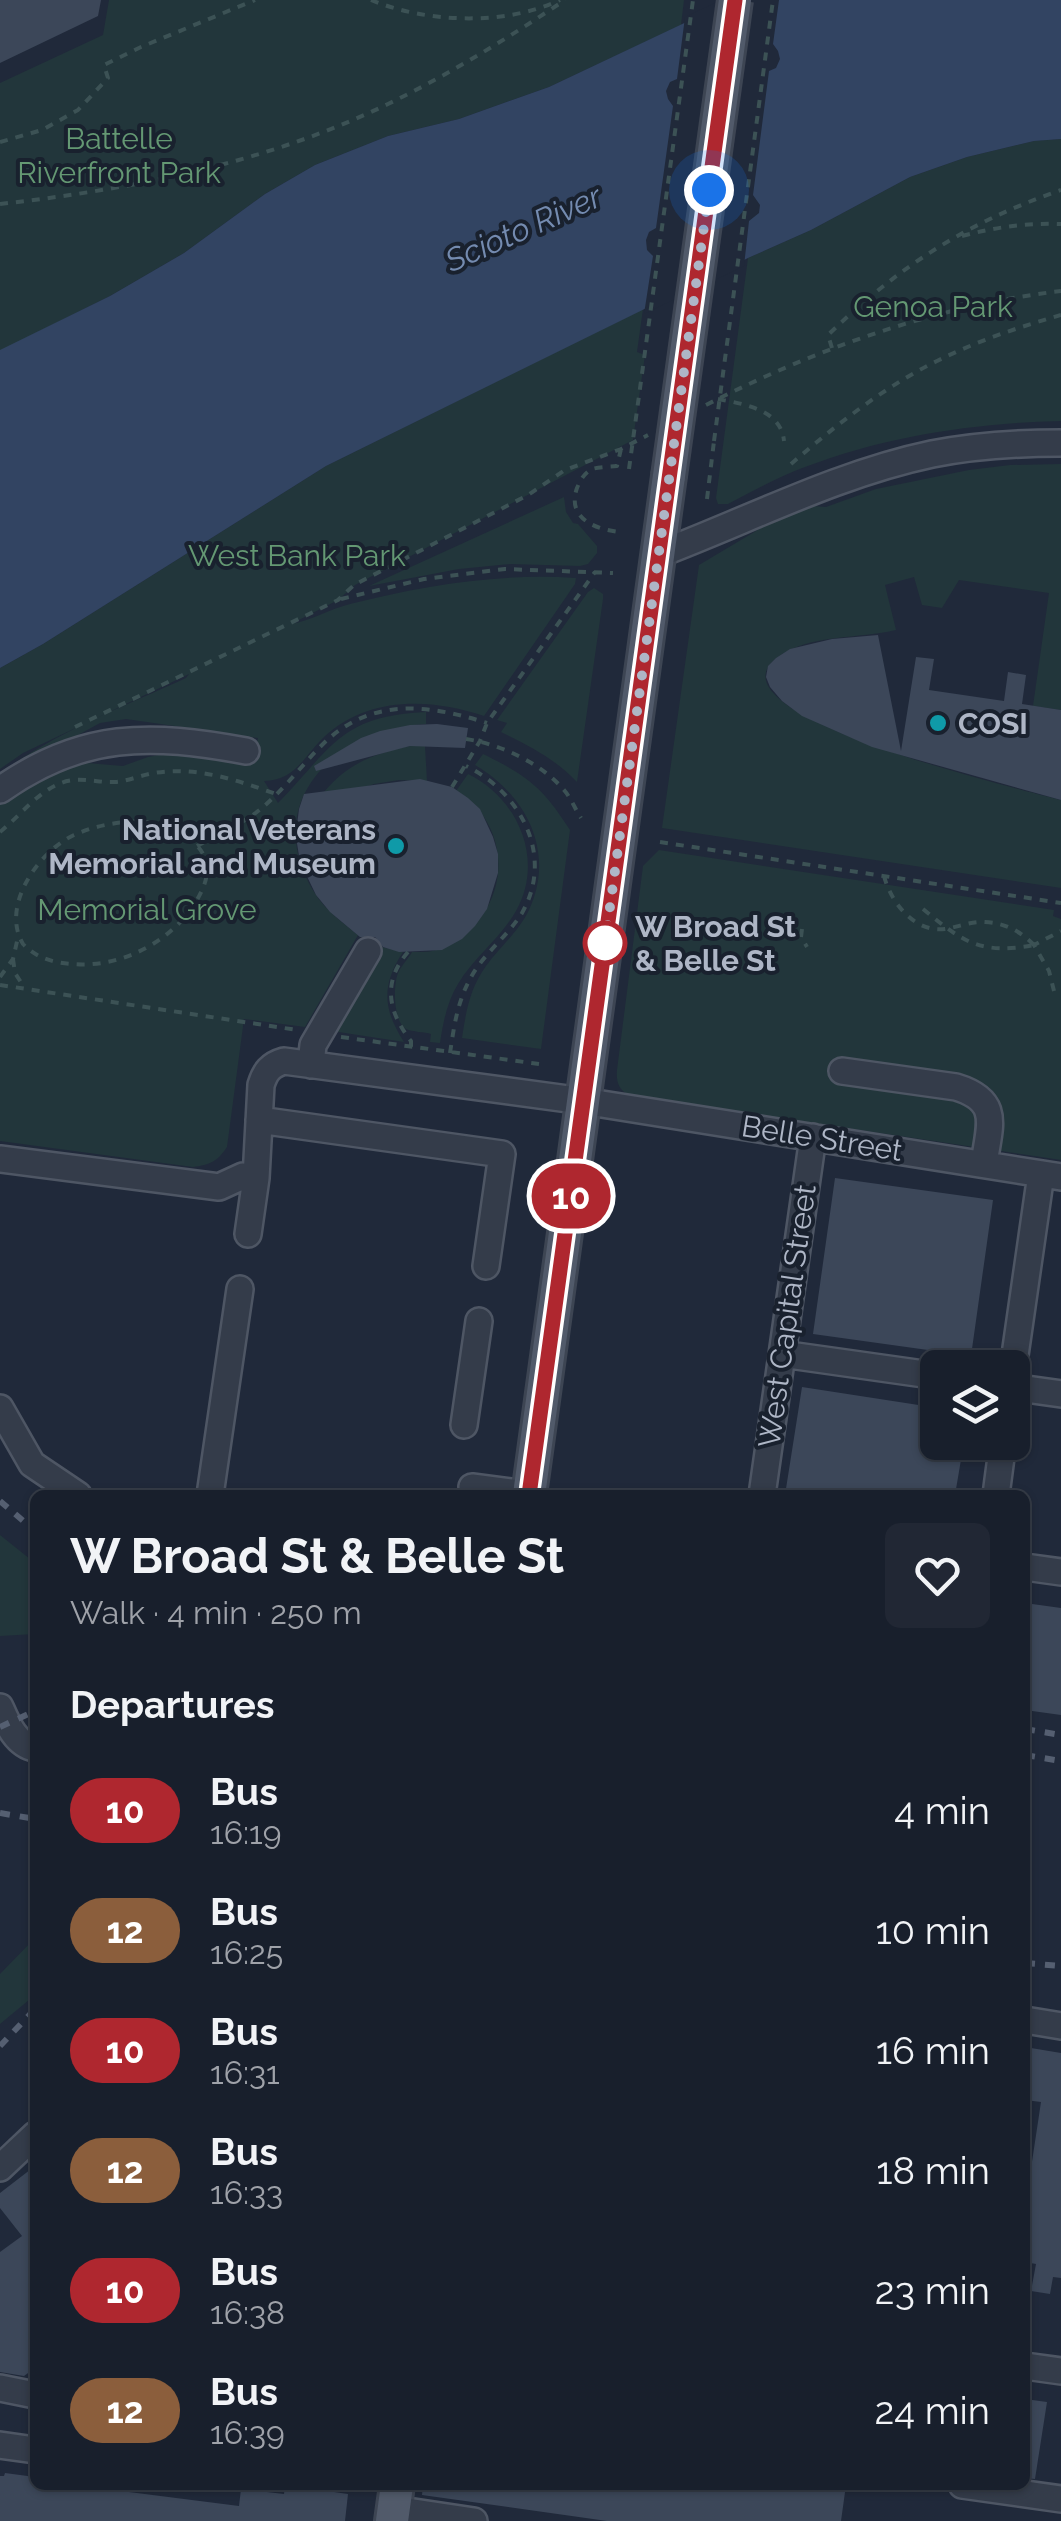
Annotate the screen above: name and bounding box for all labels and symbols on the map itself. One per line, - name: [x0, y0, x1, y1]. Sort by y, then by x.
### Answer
- park label: Battelle Riverfront Park: [17, 121, 221, 190]
- your location: [684, 165, 734, 215]
- water label: Scioto River: [438, 177, 608, 279]
- park label: Genoa Park: [853, 289, 1013, 324]
- park label: West Bank Park: [188, 538, 406, 573]
- place label: COSI: [958, 706, 1028, 741]
- marker: COSI: [927, 712, 949, 734]
- place label: National Veterans Memorial and Museum: [48, 812, 376, 881]
- marker: National Veterans Memorial and Museum: [385, 835, 407, 857]
- park label: Memorial Grove: [37, 892, 257, 927]
- place label: W Broad St & Belle St: [635, 909, 797, 978]
- marker: W Broad St & Belle St: [584, 922, 626, 964]
- street label: Belle Street: [739, 1108, 905, 1168]
- line badge: 10: [526, 1164, 616, 1228]
- street label: West Capital Street: [751, 1182, 823, 1450]

